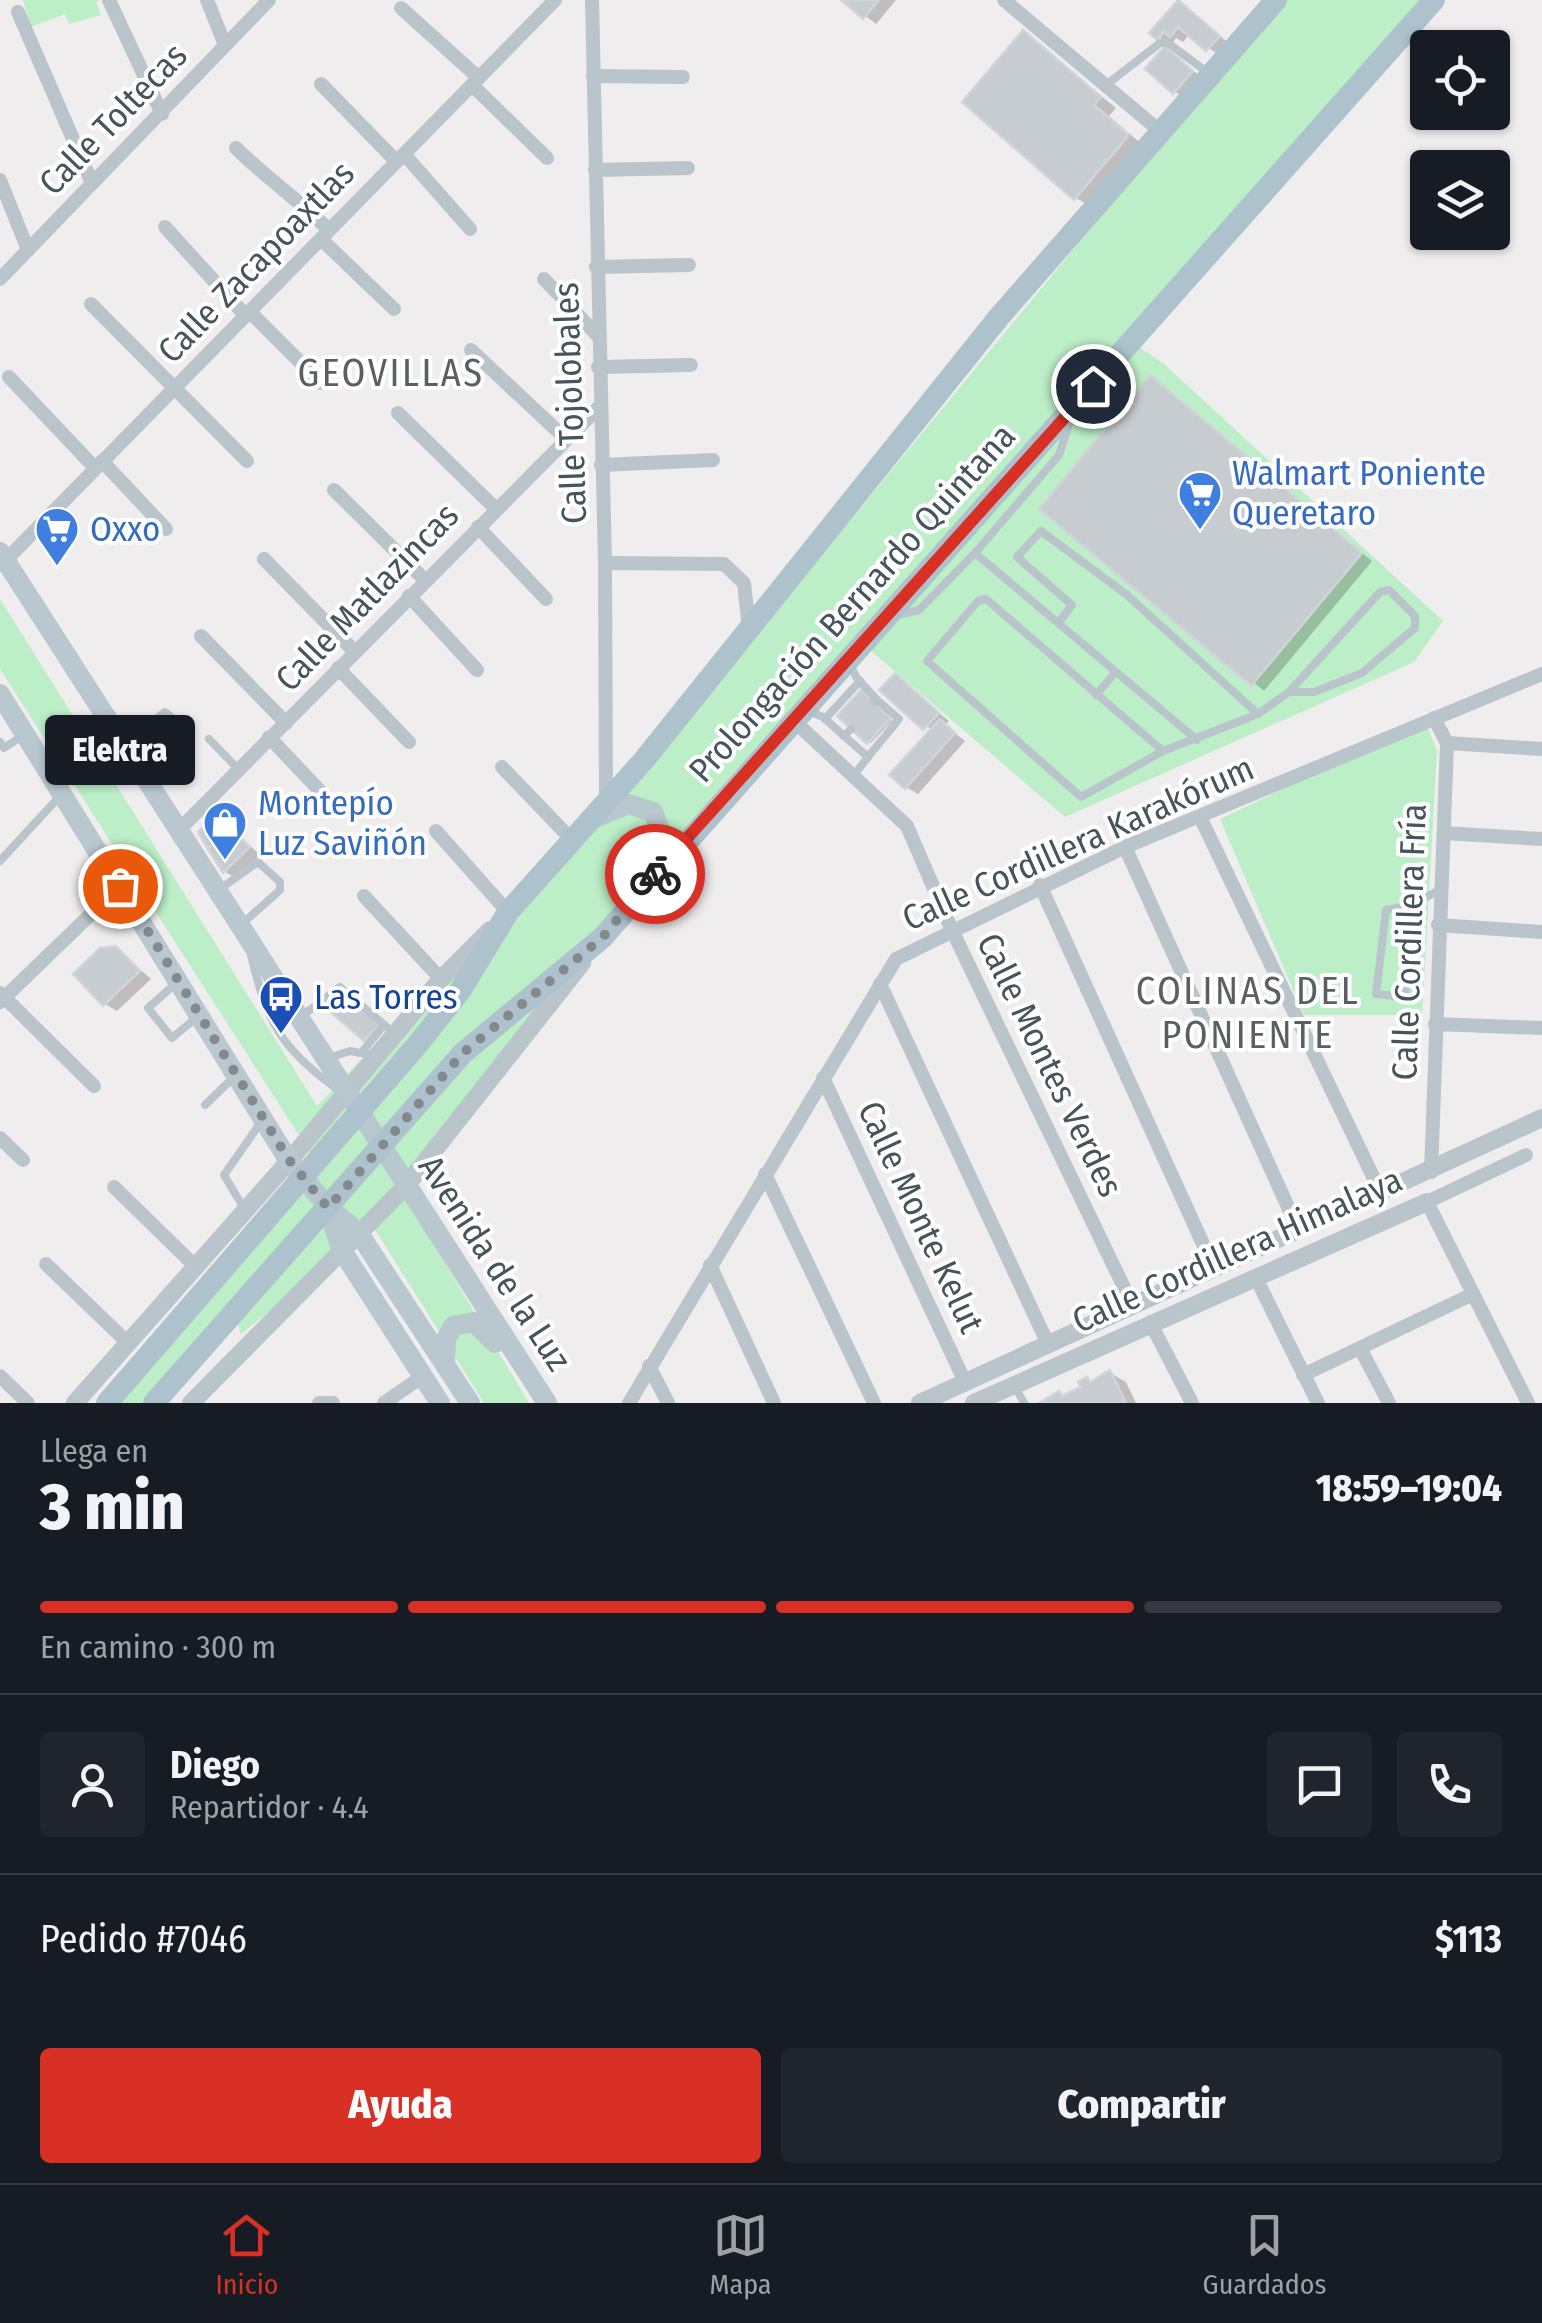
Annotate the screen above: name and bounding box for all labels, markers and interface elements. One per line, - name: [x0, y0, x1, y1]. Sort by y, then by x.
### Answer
- map controls: [1410, 30, 1510, 250]
- button: locate: [1410, 30, 1510, 130]
- street label: Calle Toltecas: [30, 34, 196, 204]
- button: layers: [1410, 150, 1510, 250]
- street label: Calle Zacapoaxtlas: [149, 152, 363, 372]
- street label: Calle Tojolobales: [545, 281, 595, 525]
- pin: [1051, 344, 1136, 429]
- district label: GEOVILLAS: [297, 350, 485, 396]
- icon: home: [1066, 359, 1121, 414]
- street label: Prolongación Bernardo Quintana: [680, 415, 1024, 791]
- place label: Walmart Poniente Queretaro: [1232, 452, 1486, 534]
- supermarket icon: Walmart Poniente Queretaro: [1177, 470, 1223, 531]
- street label: Calle Matlazincas: [267, 494, 467, 700]
- supermarket icon: Oxxo: [34, 506, 80, 567]
- place label: Oxxo: [90, 508, 160, 550]
- callout: Elektra: [45, 716, 195, 786]
- text: Elektra: [73, 731, 167, 769]
- street label: Calle Cordillera Karakórum: [896, 747, 1260, 939]
- place label: Montepío Luz Saviñón: [258, 782, 427, 864]
- shop icon: Montepío Luz Saviñón: [202, 800, 248, 861]
- street label: Calle Cordillera Fría: [1383, 803, 1435, 1081]
- courier: [605, 824, 705, 924]
- pin: [78, 844, 163, 929]
- icon: bike: [628, 847, 683, 902]
- icon: bag: [93, 859, 148, 914]
- street label: Calle Montes Verdes: [968, 927, 1132, 1203]
- district label: COLINAS DEL PONIENTE: [1136, 968, 1360, 1058]
- bus stop icon: Las Torres: [258, 974, 304, 1035]
- place label: Las Torres: [314, 976, 458, 1018]
- street label: Calle Monte Kelut: [849, 1095, 993, 1340]
- street label: Avenida de la Luz: [410, 1147, 580, 1379]
- street label: Calle Cordillera Himalaya: [1066, 1158, 1408, 1342]
- text: Llega en: [40, 1432, 148, 1470]
- text: 18:59–19:04: [1316, 1465, 1502, 1511]
- text: 3 min: [40, 1468, 185, 1546]
- text: En camino · 300 m: [40, 1628, 276, 1666]
- button: person: [40, 1732, 145, 1837]
- button: chat: [1267, 1732, 1372, 1837]
- button: phone: [1397, 1732, 1502, 1837]
- text: Diego: [170, 1742, 260, 1788]
- text: Repartidor · 4.4: [170, 1788, 369, 1826]
- text: Pedido #7046: [40, 1916, 247, 1962]
- text: $113: [1435, 1916, 1502, 1962]
- button: Ayuda: [40, 2048, 761, 2163]
- button: Compartir: [781, 2048, 1502, 2163]
- tab: Inicio: [216, 2208, 278, 2301]
- tab: Mapa: [710, 2208, 772, 2301]
- tab: Guardados: [1203, 2208, 1326, 2301]

